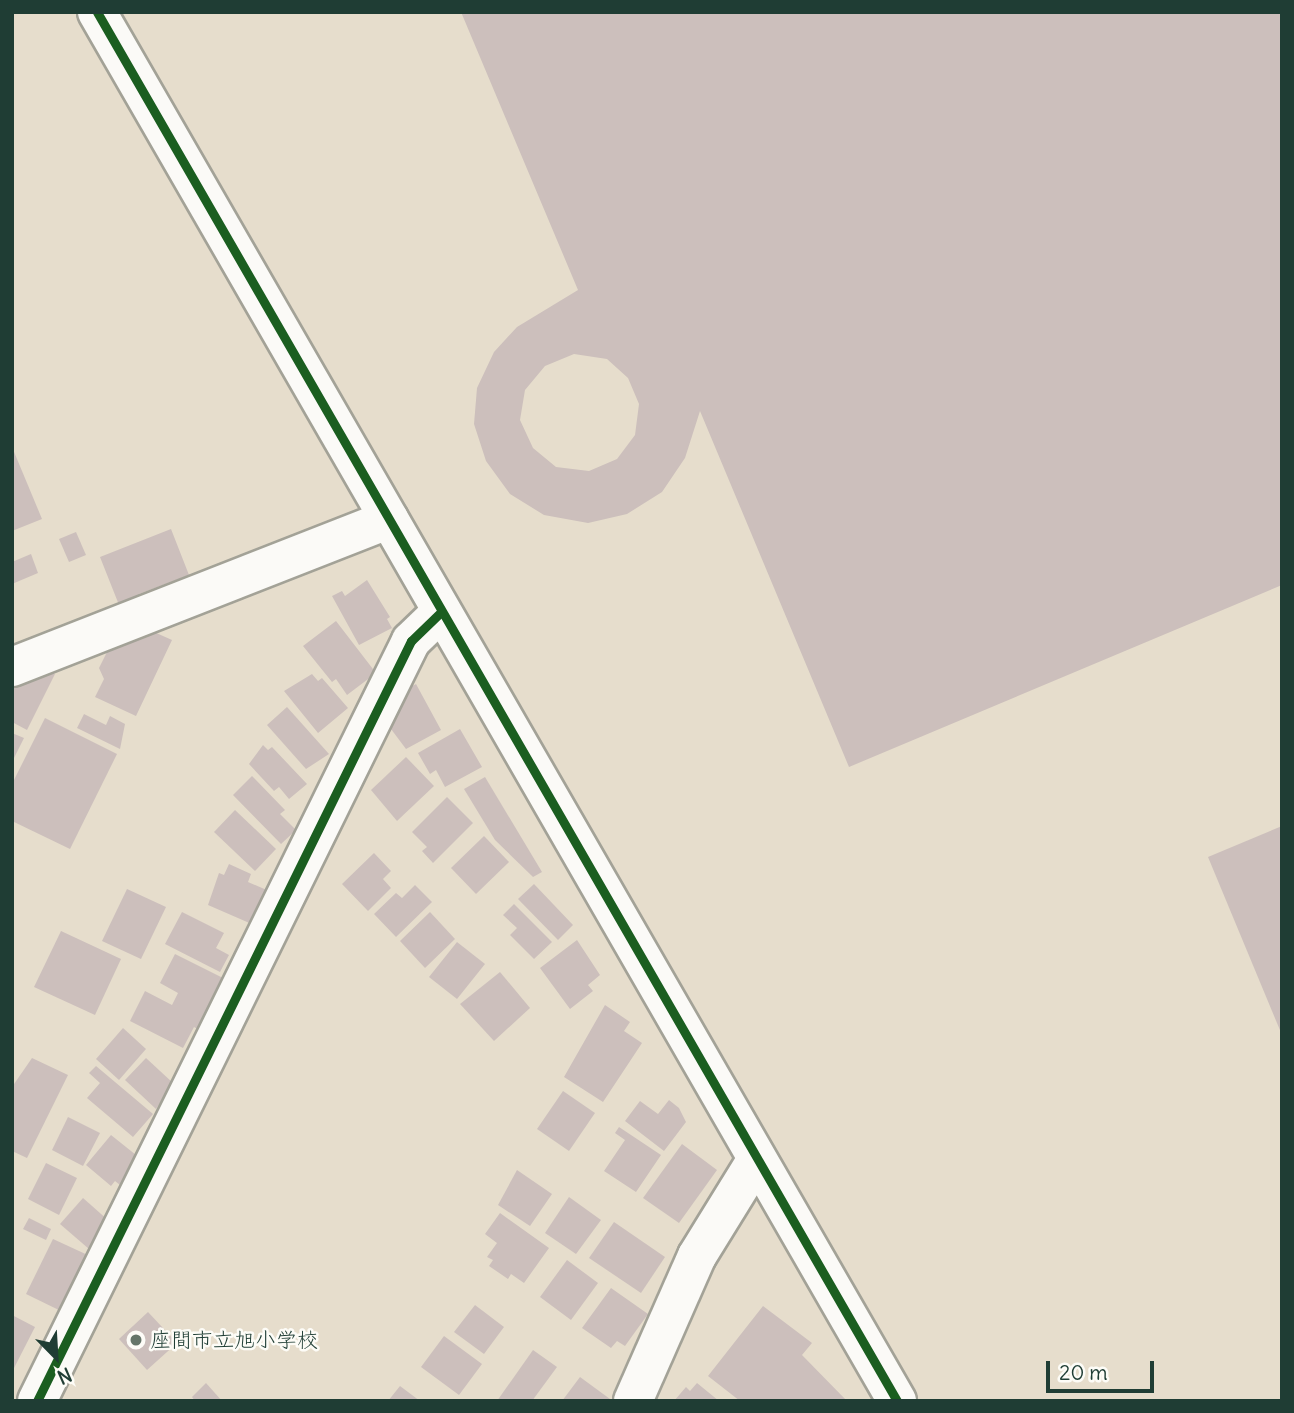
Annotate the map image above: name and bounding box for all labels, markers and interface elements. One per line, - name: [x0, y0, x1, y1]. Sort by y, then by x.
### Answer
- north arrow: [21, 1322, 91, 1392]
- place label: 座間市立旭小学校: [150, 1327, 318, 1353]
- marker: 座間市立旭小学校: [128, 1332, 144, 1348]
- scale bar: [1049, 1346, 1158, 1390]
- text: 20 m: [1059, 1359, 1108, 1386]
- text: N: [54, 1363, 75, 1390]

